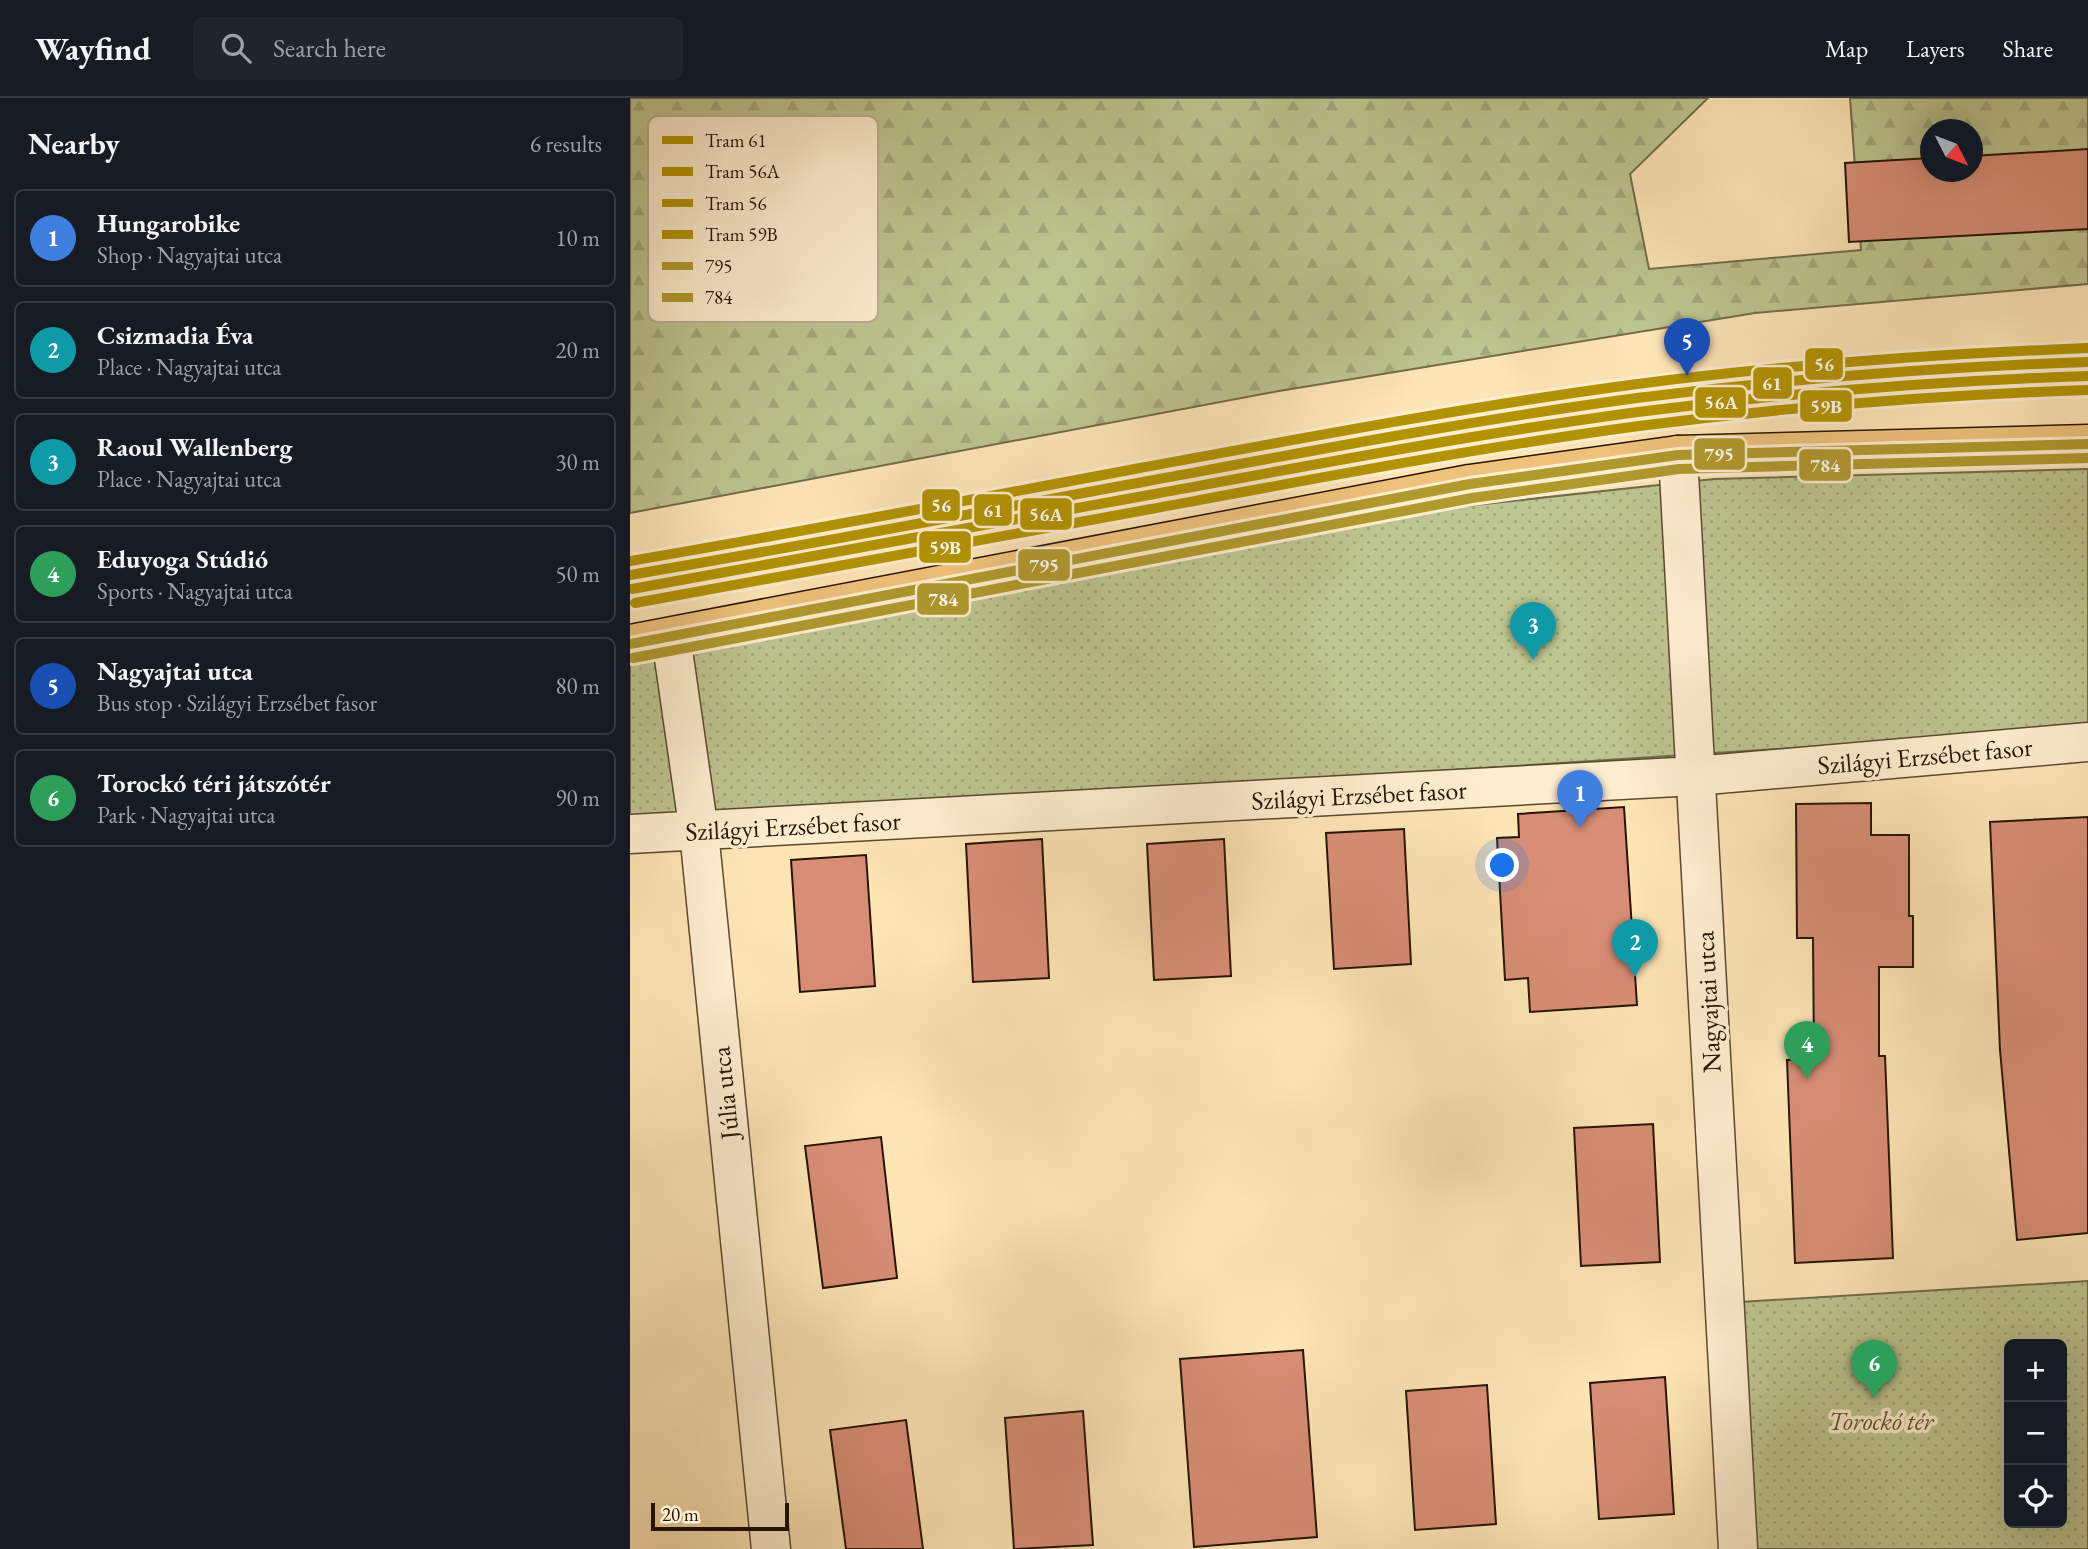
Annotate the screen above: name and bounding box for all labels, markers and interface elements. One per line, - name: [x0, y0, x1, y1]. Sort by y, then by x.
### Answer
- search box: [193, 17, 683, 80]
- text: Wayfind: [35, 27, 151, 70]
- icon: search: [217, 29, 255, 67]
- text: Search here: [273, 31, 386, 65]
- text: Map: [1825, 33, 1868, 64]
- text: Layers: [1906, 33, 1965, 64]
- text: Share: [2003, 33, 2053, 64]
- legend: [648, 116, 878, 322]
- north arrow: [1920, 119, 1983, 182]
- text: Nearby: [28, 124, 120, 163]
- text: Tram 61: [705, 128, 767, 153]
- text: 6 results: [530, 129, 602, 159]
- text: Tram 56A: [705, 159, 781, 184]
- text: Tram 56: [705, 191, 767, 216]
- text: Hungarobike: [97, 206, 240, 240]
- text: Tram 59B: [705, 222, 778, 247]
- text: 1: [47, 223, 59, 253]
- text: 10 m: [555, 223, 600, 253]
- text: Shop · Nagyajtai utca: [97, 240, 282, 270]
- text: 795: [705, 254, 732, 279]
- text: 784: [705, 285, 733, 310]
- text: Csizmadia Éva: [97, 318, 253, 352]
- pin: 5: [1664, 318, 1710, 376]
- text: 2: [47, 335, 59, 365]
- text: 20 m: [555, 335, 600, 365]
- line badge: 56: [1804, 347, 1844, 381]
- text: Place · Nagyajtai utca: [97, 352, 282, 382]
- text: 56: [1814, 352, 1834, 377]
- line badge: 61: [1752, 366, 1793, 400]
- text: 61: [1762, 371, 1782, 396]
- line badge: 56A: [1694, 386, 1747, 419]
- line badge: 59B: [1799, 389, 1853, 423]
- text: 56A: [1704, 390, 1738, 415]
- text: 59B: [1810, 394, 1842, 419]
- text: Raoul Wallenberg: [97, 430, 293, 464]
- line badge: 795: [1693, 437, 1746, 471]
- text: 795: [1704, 442, 1734, 467]
- text: 3: [47, 447, 59, 477]
- text: 30 m: [555, 447, 600, 477]
- line badge: 784: [1798, 448, 1852, 482]
- text: 784: [1810, 453, 1841, 478]
- text: Place · Nagyajtai utca: [97, 464, 282, 494]
- line badge: 56: [921, 488, 961, 522]
- text: 56: [931, 493, 951, 518]
- line badge: 61: [973, 493, 1013, 527]
- line badge: 56A: [1019, 497, 1073, 531]
- text: 61: [983, 498, 1003, 523]
- text: 56A: [1029, 502, 1063, 527]
- line badge: 59B: [918, 530, 972, 564]
- text: 59B: [929, 535, 961, 560]
- text: Eduyoga Stúdió: [97, 542, 268, 576]
- line badge: 795: [1017, 548, 1071, 582]
- text: 795: [1029, 553, 1059, 578]
- text: 4: [47, 559, 59, 589]
- text: 50 m: [555, 559, 600, 589]
- text: Sports · Nagyajtai utca: [97, 576, 293, 606]
- line badge: 784: [916, 582, 970, 616]
- text: 784: [928, 587, 959, 612]
- pin: 3: [1510, 602, 1556, 660]
- text: Nagyajtai utca: [97, 654, 253, 688]
- text: 5: [47, 671, 59, 701]
- text: 80 m: [555, 671, 600, 701]
- text: Bus stop · Szilágyi Erzsébet fasor: [97, 688, 377, 718]
- street label: Szilágyi Erzsébet fasor: [1816, 730, 2034, 782]
- text: Torockó téri játszótér: [97, 766, 331, 800]
- pin: 1: [1557, 770, 1603, 828]
- street label: Szilágyi Erzsébet fasor: [1250, 772, 1468, 818]
- text: 6: [47, 783, 59, 813]
- text: 90 m: [555, 783, 600, 813]
- text: Park · Nagyajtai utca: [97, 800, 275, 830]
- street label: Szilágyi Erzsébet fasor: [684, 803, 902, 849]
- your location: [1485, 848, 1519, 882]
- pin: 2: [1612, 919, 1658, 977]
- street label: Nagyajtai utca: [1687, 930, 1729, 1074]
- pin: 4: [1784, 1021, 1830, 1079]
- street label: Júlia utca: [703, 1044, 747, 1143]
- map controls: [2004, 1339, 2067, 1528]
- button: +: [2004, 1339, 2067, 1402]
- pin: 6: [1851, 1340, 1897, 1398]
- button: −: [2004, 1402, 2067, 1465]
- park label: Torockó tér: [1829, 1404, 1935, 1438]
- button: locate: [2004, 1465, 2067, 1528]
- scale bar: [651, 1500, 789, 1532]
- text: 20 m: [662, 1502, 699, 1527]

